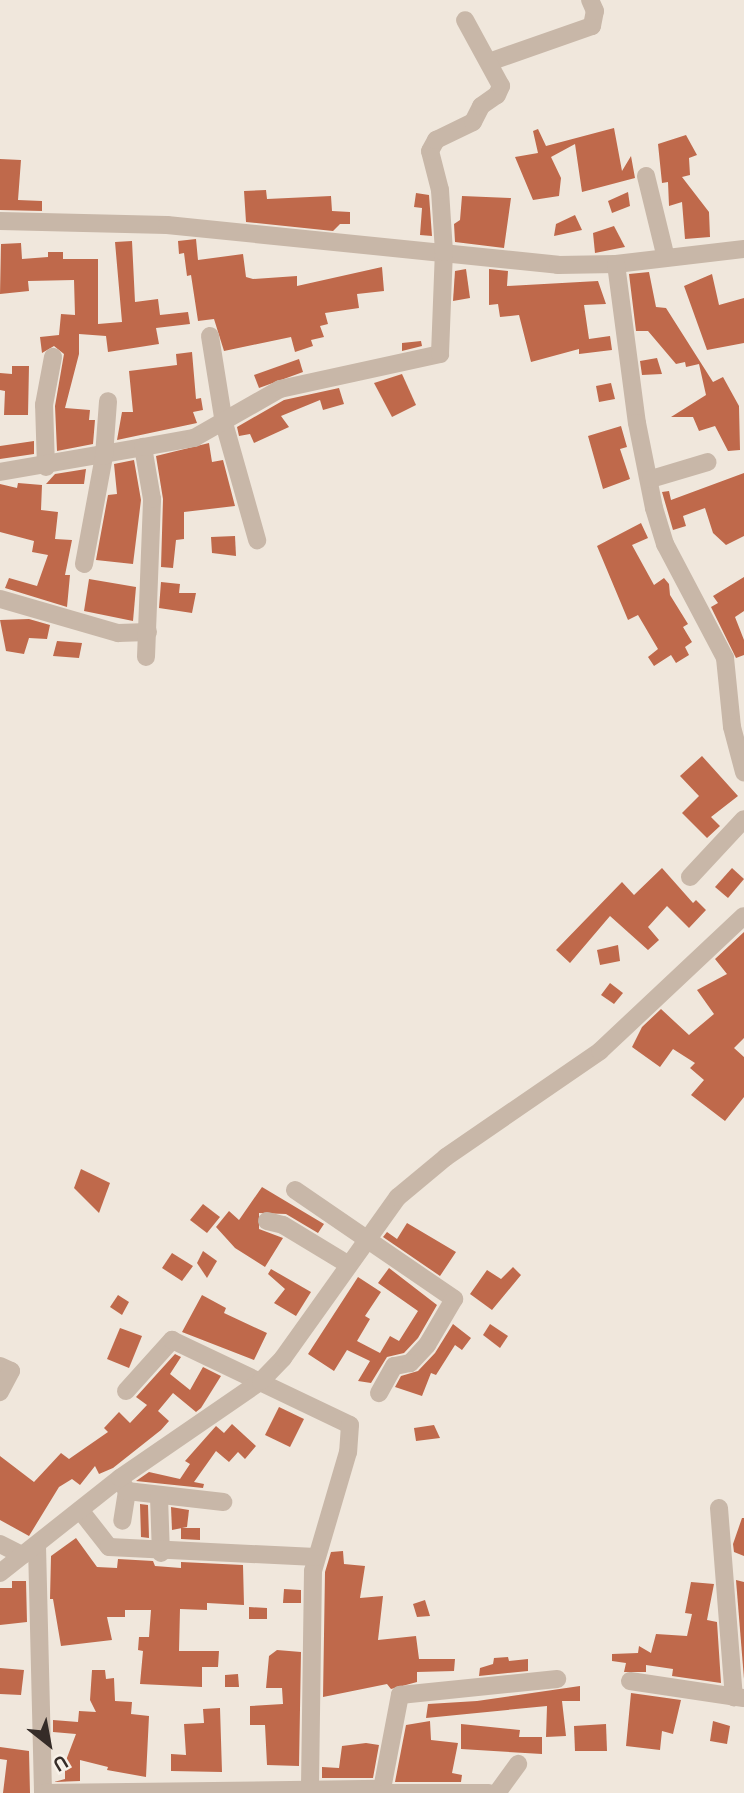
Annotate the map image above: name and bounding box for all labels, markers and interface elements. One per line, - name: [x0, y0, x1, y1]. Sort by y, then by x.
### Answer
- north arrow: [14, 1709, 84, 1779]
- text: U: [48, 1748, 72, 1776]

